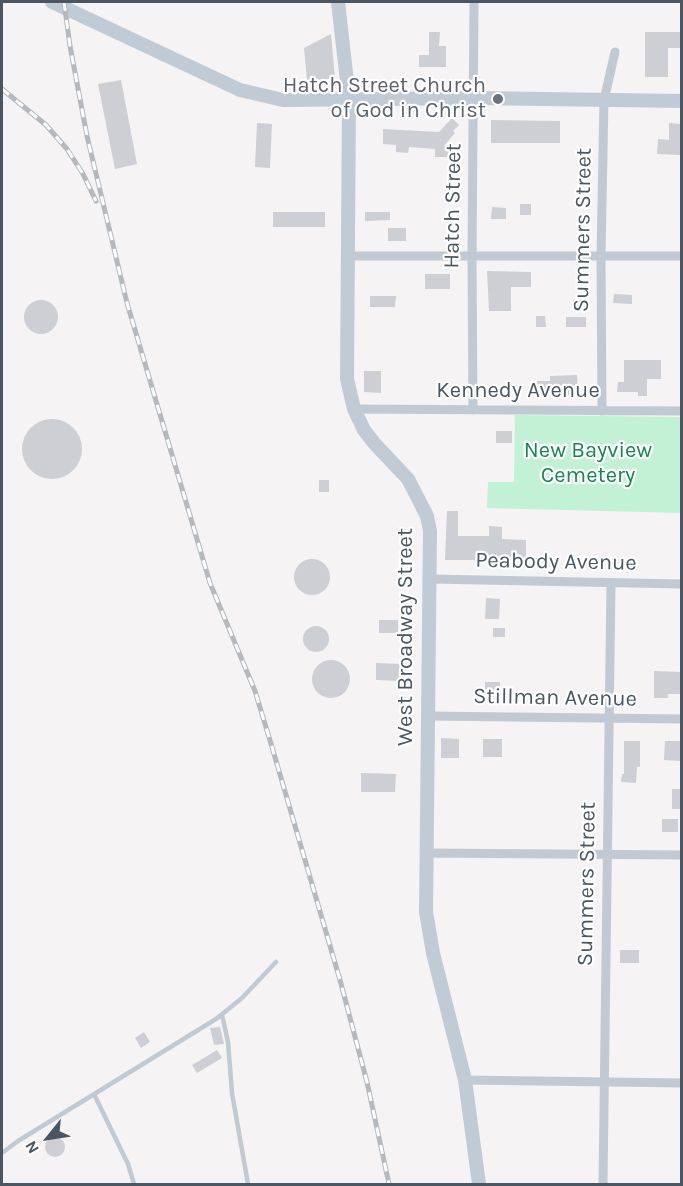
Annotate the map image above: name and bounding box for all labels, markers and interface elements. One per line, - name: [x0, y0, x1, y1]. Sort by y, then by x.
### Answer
- place label: Hatch Street Church of God in Christ: [283, 73, 486, 124]
- marker: Hatch Street Church of God in Christ: [491, 92, 505, 106]
- street label: Hatch Street: [439, 143, 467, 269]
- street label: Summers Street: [568, 148, 598, 312]
- street label: Kennedy Avenue: [436, 378, 600, 404]
- park label: New Bayview Cemetery: [524, 438, 652, 490]
- street label: West Broadway Street: [393, 528, 419, 746]
- street label: Peabody Avenue: [475, 547, 637, 577]
- street label: Stillman Avenue: [473, 683, 637, 713]
- street label: Summers Street: [572, 802, 602, 966]
- north arrow: [18, 1108, 78, 1168]
- text: N: [21, 1138, 43, 1157]

